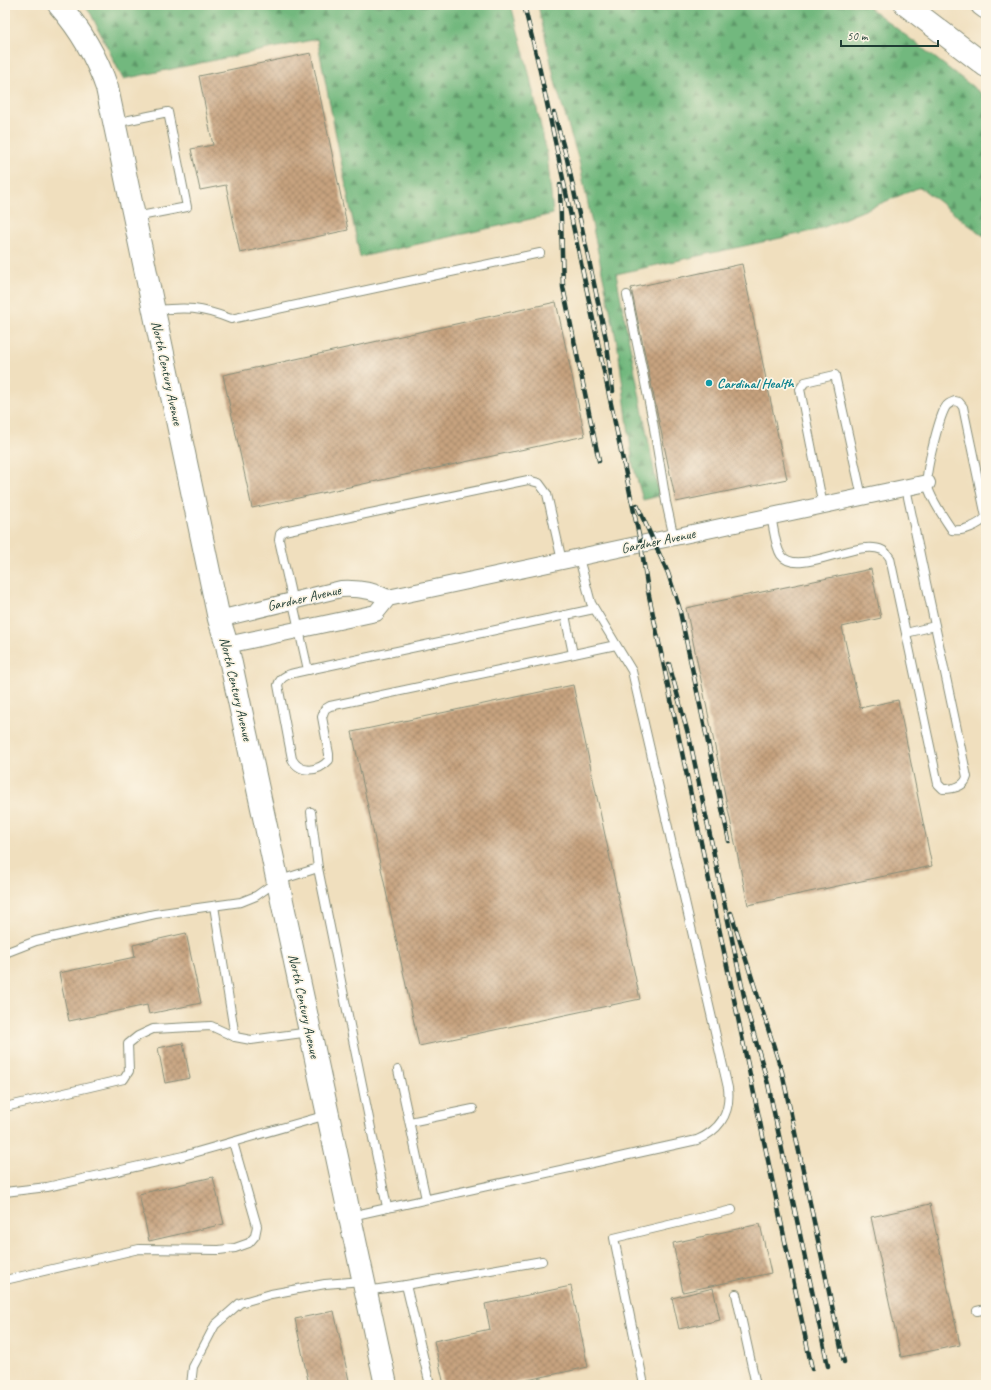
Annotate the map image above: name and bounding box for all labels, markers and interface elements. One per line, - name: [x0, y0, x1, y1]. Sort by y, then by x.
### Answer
- scale bar: [841, 22, 938, 48]
- text: 50 m: [847, 28, 869, 44]
- street label: North Century Avenue: [148, 320, 187, 428]
- place label: Cardinal Health: [717, 375, 795, 392]
- marker: Cardinal Health: [704, 378, 714, 388]
- street label: Gardner Avenue: [620, 525, 698, 557]
- street label: Gardner Avenue: [266, 581, 344, 615]
- street label: North Century Avenue: [216, 636, 256, 744]
- street label: North Century Avenue: [285, 953, 324, 1061]

